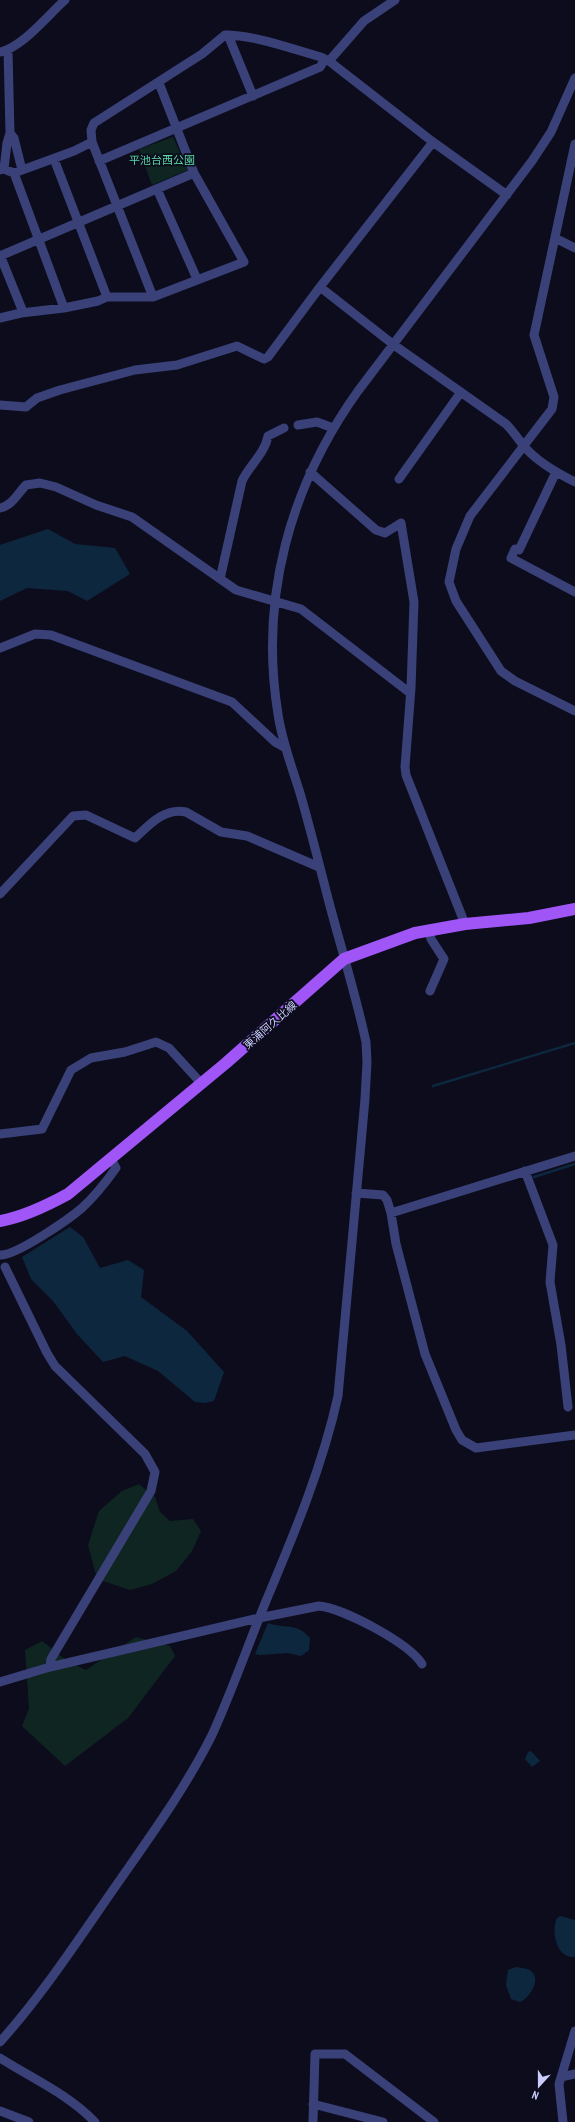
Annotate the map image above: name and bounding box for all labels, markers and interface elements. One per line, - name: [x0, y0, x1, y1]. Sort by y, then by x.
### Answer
- park label: 平池台西公園: [129, 153, 195, 167]
- street label: 東浦阿久比線: [241, 998, 299, 1052]
- north arrow: [519, 2066, 559, 2106]
- text: N: [530, 2088, 541, 2103]

